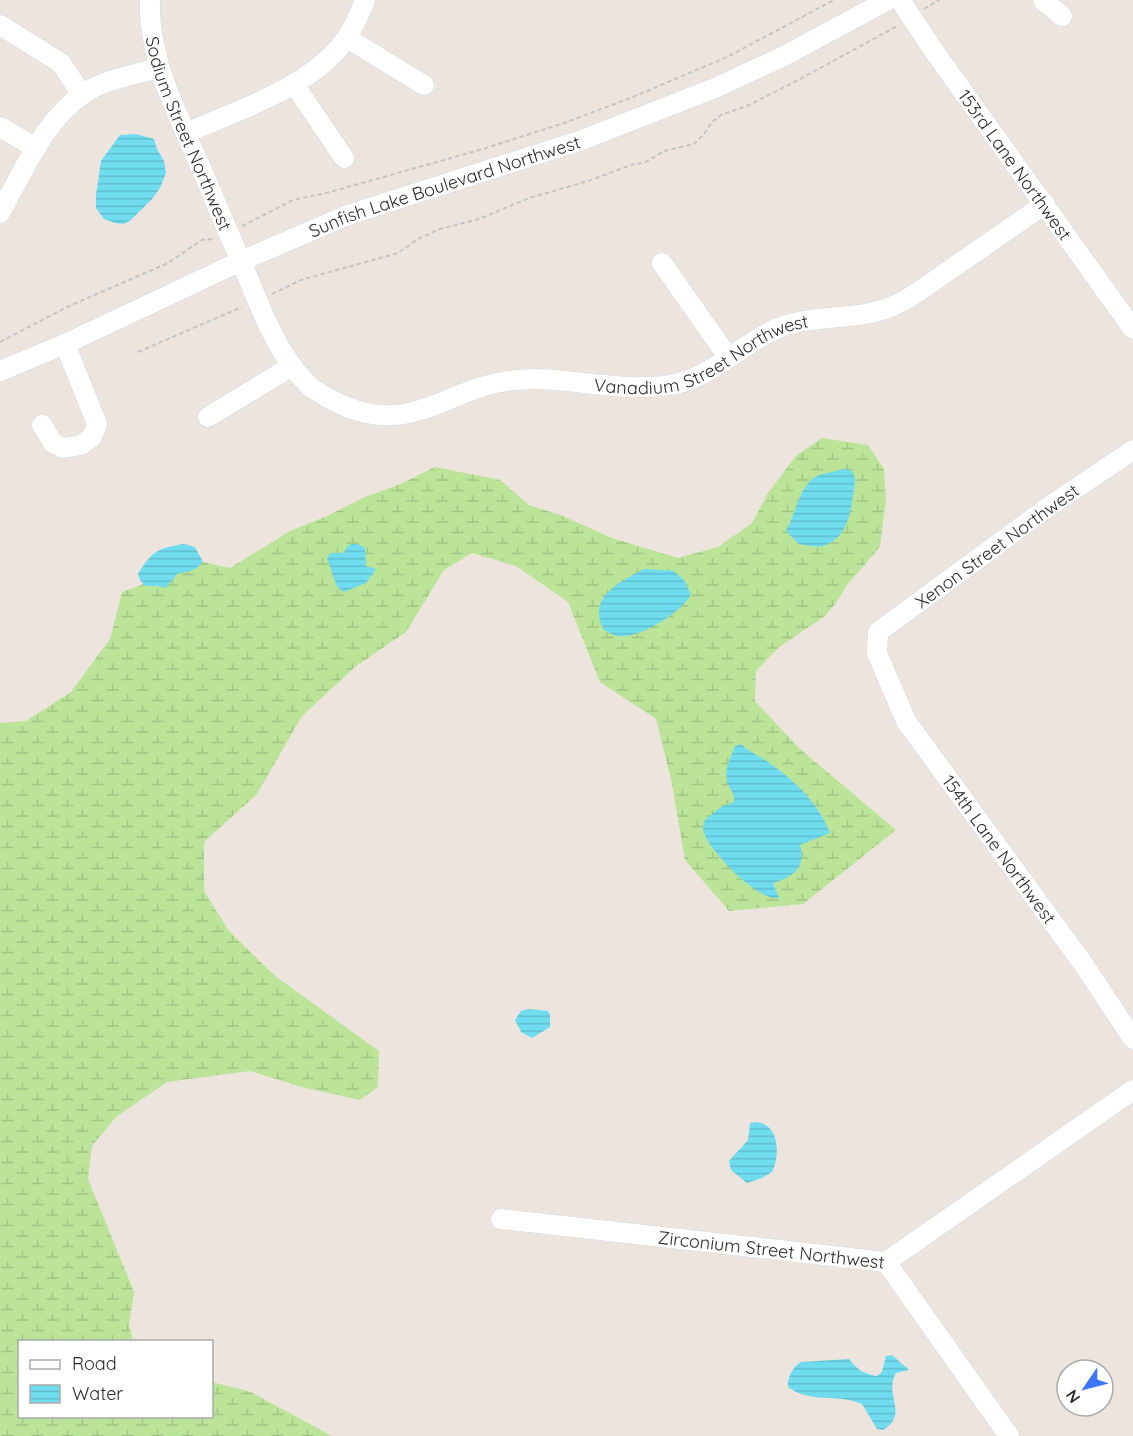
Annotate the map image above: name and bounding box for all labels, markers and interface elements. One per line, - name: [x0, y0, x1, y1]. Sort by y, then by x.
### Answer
- street label: Sodium Street Northwest: [141, 34, 237, 234]
- street label: 153rd Lane Northwest: [954, 85, 1077, 244]
- street label: Sunfish Lake Boulevard Northwest: [305, 130, 583, 242]
- street label: Vanadium Street Northwest: [593, 309, 810, 399]
- street label: Xenon Street Northwest: [911, 479, 1083, 613]
- street label: 154th Lane Northwest: [938, 770, 1062, 928]
- street label: Zirconium Street Northwest: [657, 1225, 886, 1273]
- legend: [18, 1340, 213, 1418]
- text: Road: [72, 1352, 117, 1375]
- north arrow: [1055, 1358, 1115, 1418]
- text: Water: [72, 1382, 123, 1405]
- text: N: [1061, 1386, 1084, 1407]

